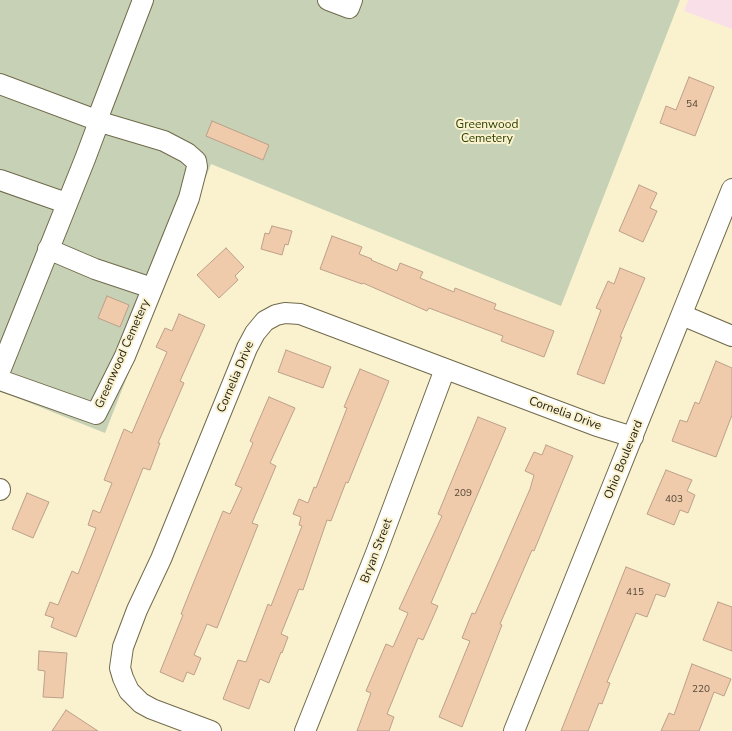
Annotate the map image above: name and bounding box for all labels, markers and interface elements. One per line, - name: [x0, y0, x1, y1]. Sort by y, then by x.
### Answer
- house number: 54: [686, 99, 698, 111]
- park label: Greenwood Cemetery: [456, 118, 518, 146]
- street label: Greenwood Cemetery: [92, 297, 154, 411]
- street label: Cornelia Drive: [215, 339, 257, 415]
- street label: Cornelia Drive: [527, 394, 603, 434]
- street label: Ohio Boulevard: [602, 419, 646, 501]
- house number: 209: [454, 488, 472, 500]
- house number: 403: [665, 494, 683, 506]
- street label: Bryan Street: [358, 517, 396, 585]
- house number: 415: [626, 587, 644, 599]
- house number: 220: [692, 684, 710, 696]

